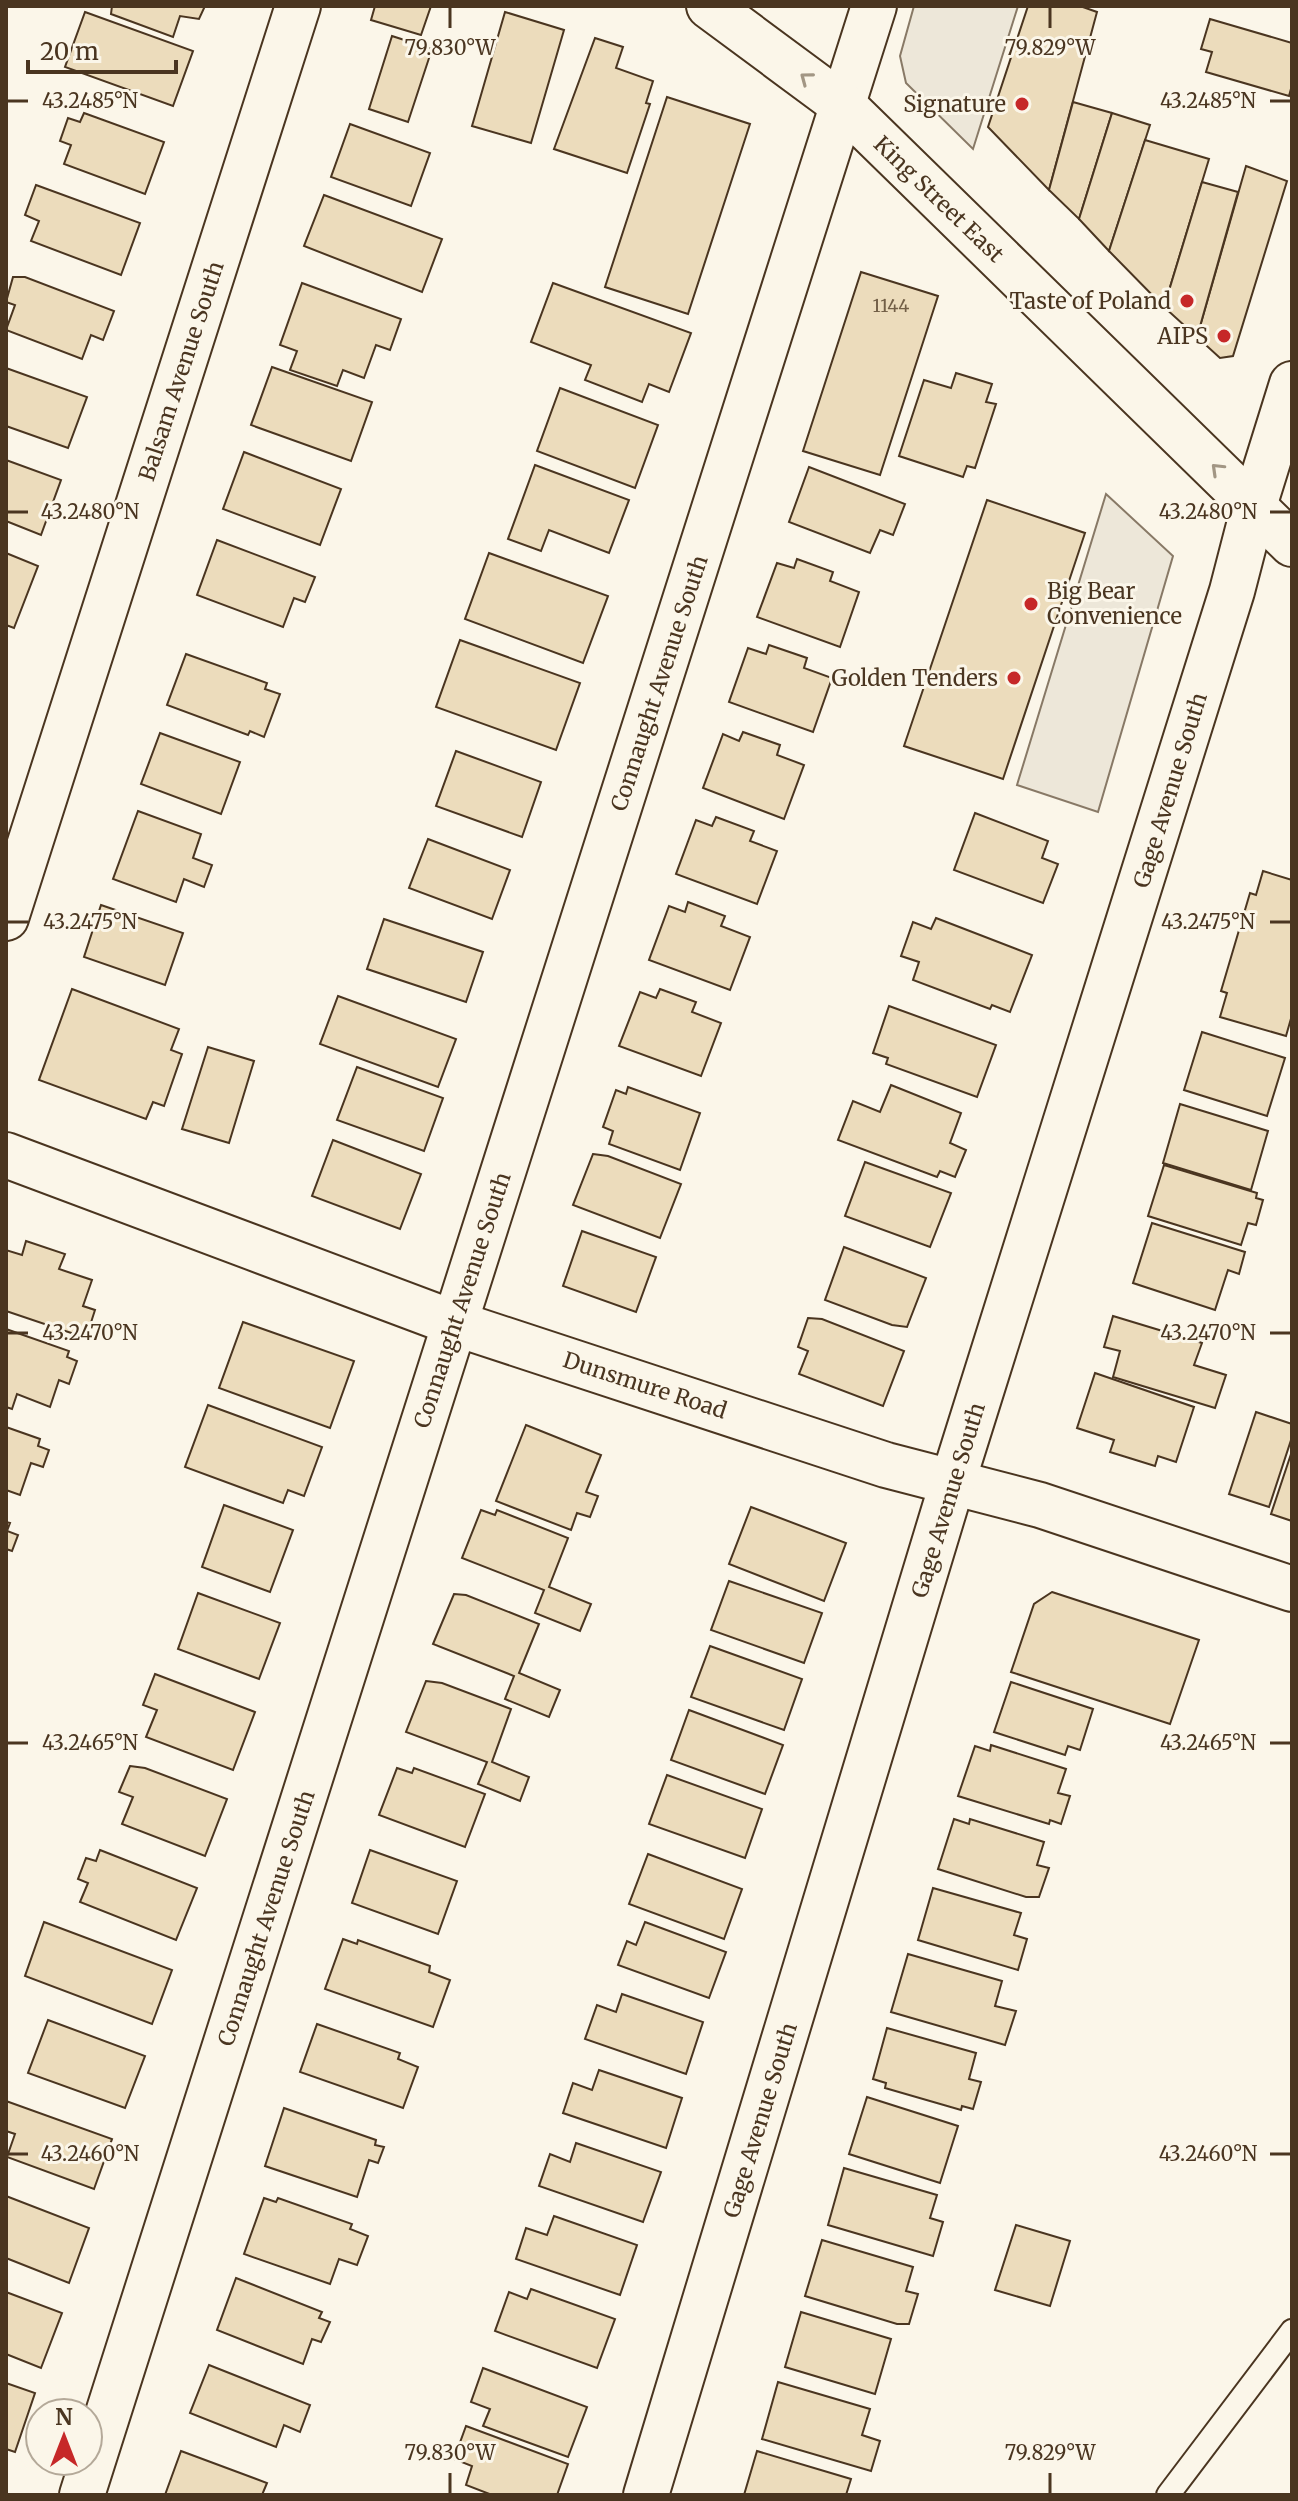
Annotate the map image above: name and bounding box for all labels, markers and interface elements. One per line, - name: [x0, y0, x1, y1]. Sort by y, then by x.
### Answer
- scale bar: [28, 24, 176, 74]
- text: 79.830°W: [405, 35, 496, 60]
- text: 79.829°W: [1005, 35, 1096, 60]
- text: 20 m: [40, 36, 99, 67]
- one-way arrow: [800, 73, 814, 87]
- text: 43.2485°N: [42, 88, 139, 113]
- text: 43.2485°N: [1160, 88, 1257, 113]
- place label: Signature: [903, 90, 1006, 118]
- marker: Signature: [1013, 95, 1031, 113]
- street label: King Street East: [868, 130, 1010, 268]
- street label: Balsam Avenue South: [132, 257, 230, 484]
- place label: Taste of Poland: [1009, 287, 1171, 315]
- marker: Taste of Poland: [1178, 292, 1196, 310]
- house number: 1144: [873, 294, 909, 317]
- place label: AIPS: [1156, 322, 1208, 350]
- marker: AIPS: [1215, 327, 1233, 345]
- one-way arrow: [1212, 464, 1226, 478]
- text: 43.2480°N: [41, 499, 140, 524]
- text: 43.2480°N: [1159, 499, 1258, 524]
- street label: Connaught Avenue South: [604, 551, 714, 814]
- place label: Big Bear Convenience: [1047, 577, 1182, 630]
- marker: Big Bear Convenience: [1022, 595, 1040, 613]
- place label: Golden Tenders: [831, 664, 998, 692]
- marker: Golden Tenders: [1005, 669, 1023, 687]
- street label: Gage Avenue South: [1127, 689, 1213, 891]
- text: 43.2475°N: [43, 909, 137, 934]
- text: 43.2475°N: [1161, 909, 1255, 934]
- street label: Connaught Avenue South: [407, 1168, 517, 1431]
- text: 43.2470°N: [42, 1320, 138, 1345]
- text: 43.2470°N: [1160, 1320, 1256, 1345]
- street label: Dunsmure Road: [560, 1345, 730, 1425]
- street label: Gage Avenue South: [905, 1399, 991, 1601]
- text: 43.2465°N: [42, 1730, 139, 1755]
- text: 43.2465°N: [1160, 1730, 1257, 1755]
- street label: Connaught Avenue South: [211, 1786, 321, 2049]
- street label: Gage Avenue South: [717, 2019, 803, 2221]
- text: 43.2460°N: [41, 2141, 140, 2166]
- text: 43.2460°N: [1159, 2141, 1258, 2166]
- north arrow: [24, 2397, 104, 2477]
- text: N: [55, 2403, 73, 2431]
- text: 79.830°W: [405, 2440, 496, 2465]
- text: 79.829°W: [1005, 2440, 1096, 2465]

